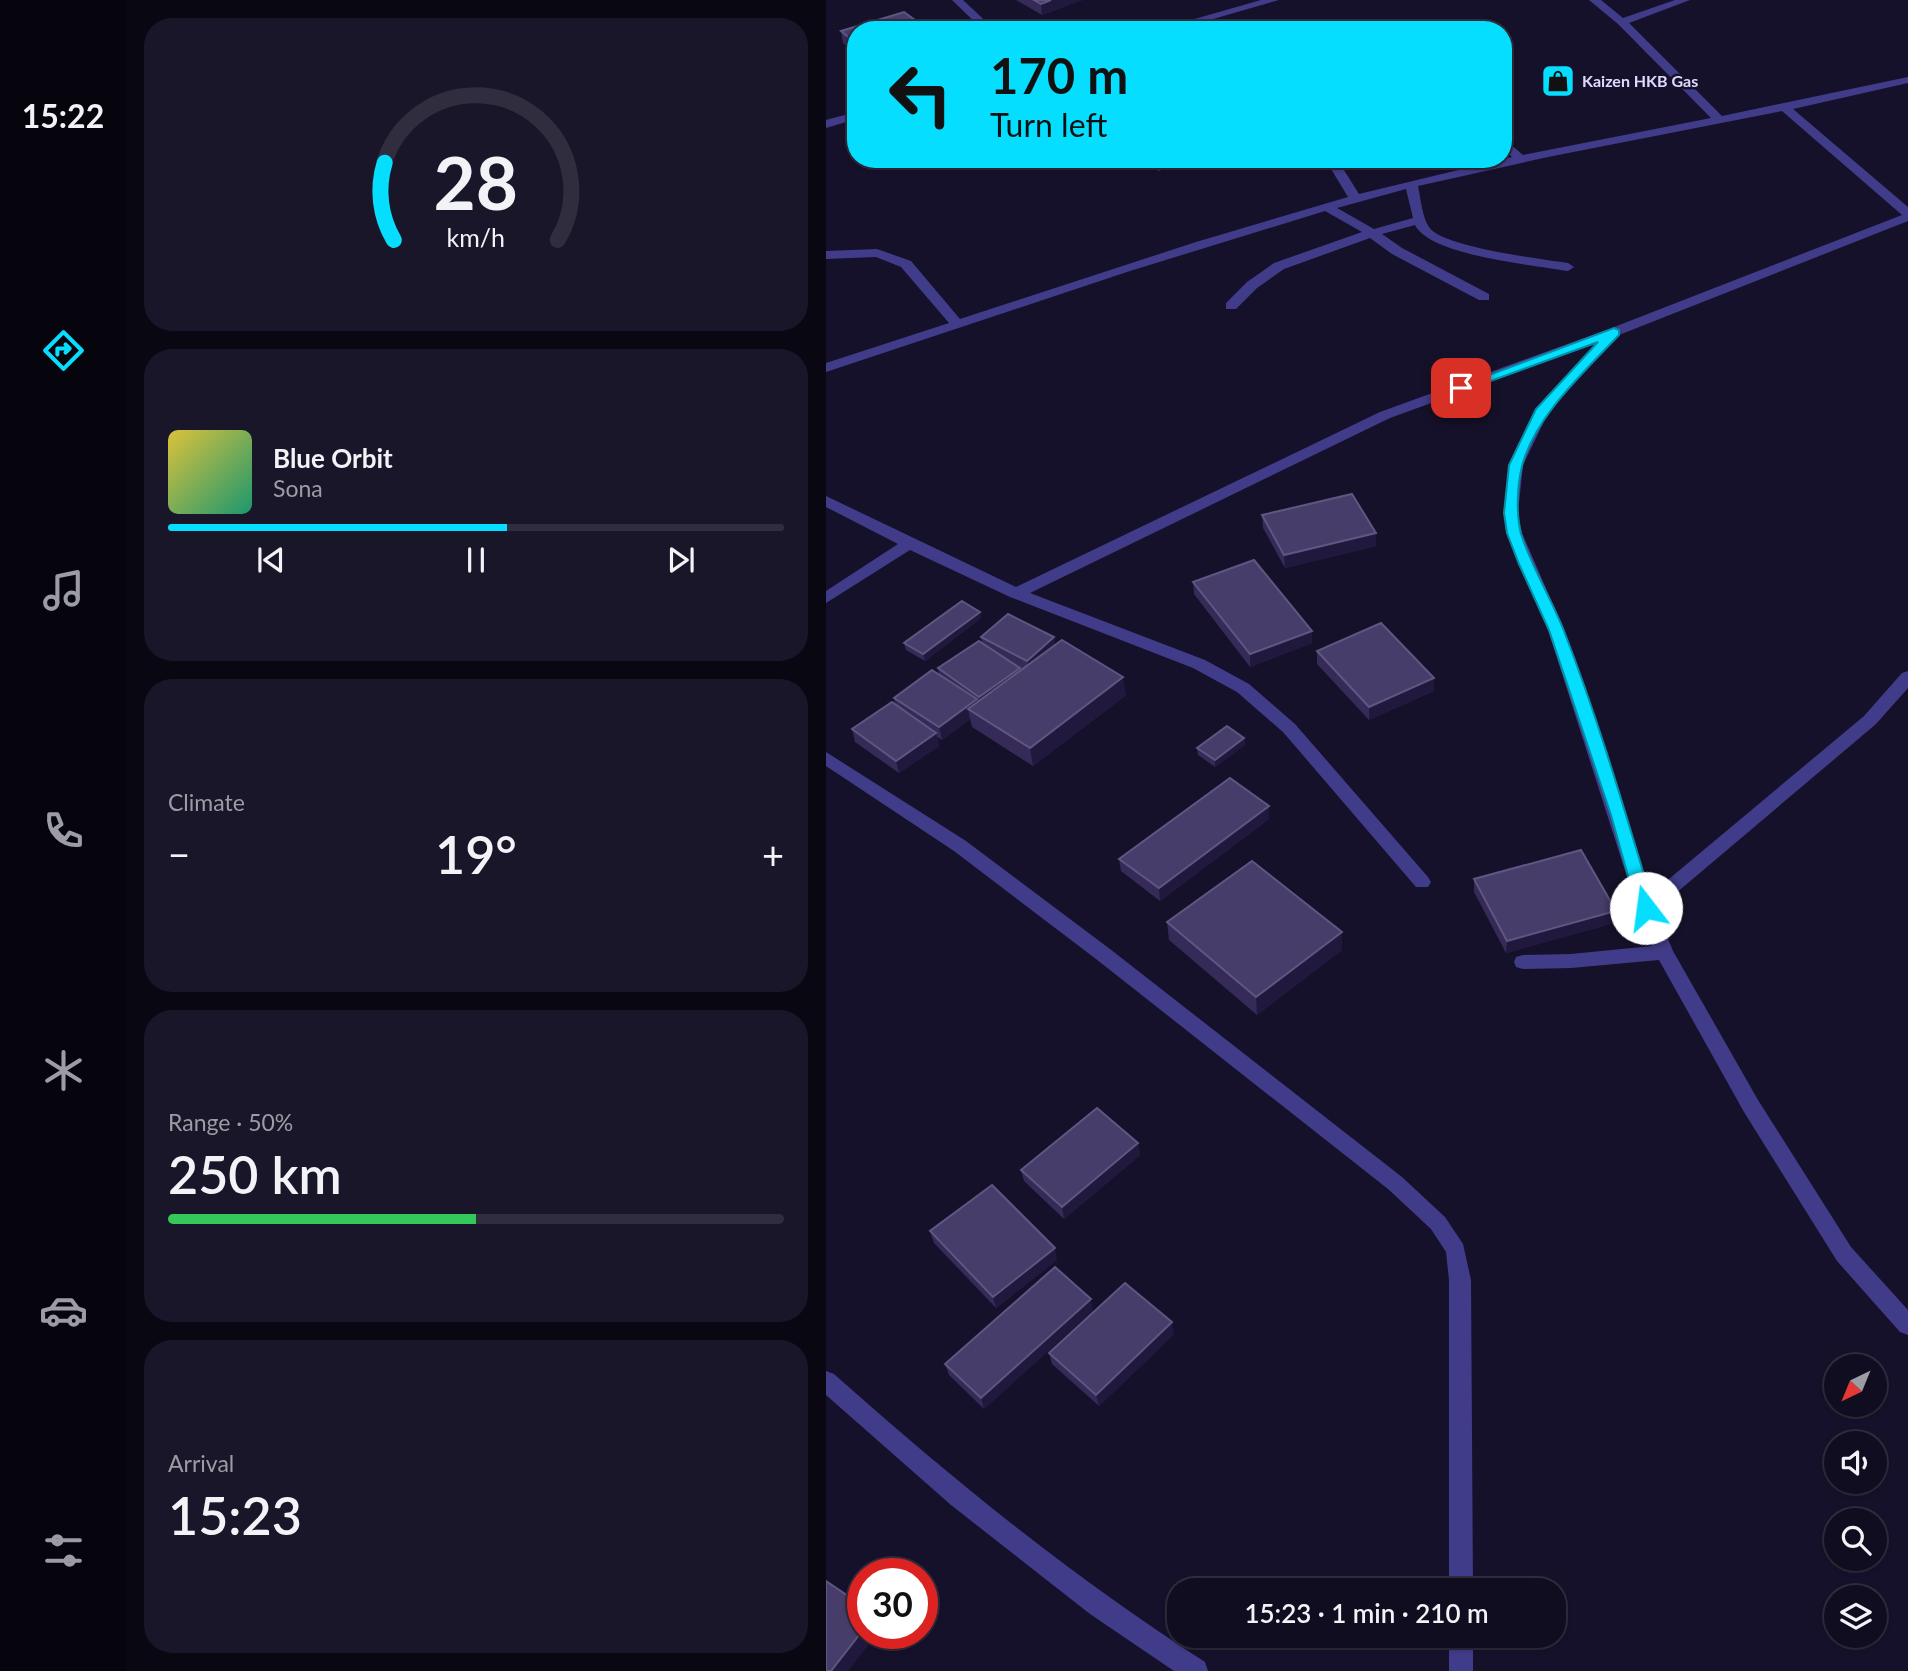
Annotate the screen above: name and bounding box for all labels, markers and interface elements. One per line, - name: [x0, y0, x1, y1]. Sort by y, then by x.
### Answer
- text: 170 m: [990, 46, 1128, 104]
- icon: left: [875, 49, 966, 140]
- shop icon: Kaizen HKB Gas: [1539, 62, 1577, 100]
- place label: Kaizen HKB Gas: [1582, 71, 1698, 90]
- text: 15:22: [22, 96, 104, 135]
- text: Turn left: [990, 105, 1107, 144]
- text: 28: [434, 139, 518, 227]
- text: km/h: [447, 222, 505, 252]
- icon: directions: [39, 326, 88, 375]
- pin: [1431, 358, 1491, 418]
- icon: arrive: [1442, 369, 1480, 407]
- text: Blue Orbit: [273, 442, 393, 474]
- text: Sona: [273, 474, 323, 502]
- icon: previous: [252, 541, 290, 579]
- icon: pause: [457, 541, 495, 579]
- icon: next: [662, 541, 700, 579]
- icon: music: [39, 566, 88, 615]
- text: Climate: [168, 788, 245, 816]
- icon: phone: [39, 806, 88, 855]
- text: 19°: [435, 823, 517, 885]
- text: −: [168, 831, 190, 877]
- text: +: [762, 831, 784, 877]
- position arrow: [1609, 871, 1683, 945]
- icon: climate: [39, 1046, 88, 1095]
- text: Range · 50%: [168, 1108, 293, 1136]
- text: 250 km: [168, 1143, 342, 1205]
- icon: car: [39, 1286, 88, 1335]
- north arrow: [1824, 1354, 1886, 1418]
- map controls: [1824, 1354, 1887, 1648]
- button: sound: [1824, 1431, 1887, 1494]
- text: Arrival: [168, 1449, 234, 1477]
- text: 15:23: [168, 1484, 302, 1546]
- button: search: [1824, 1508, 1887, 1571]
- icon: filters: [39, 1526, 88, 1575]
- speed limit sign: 30: [847, 1558, 938, 1649]
- button: layers: [1824, 1585, 1887, 1648]
- text: 15:23 · 1 min · 210 m: [1244, 1597, 1489, 1629]

